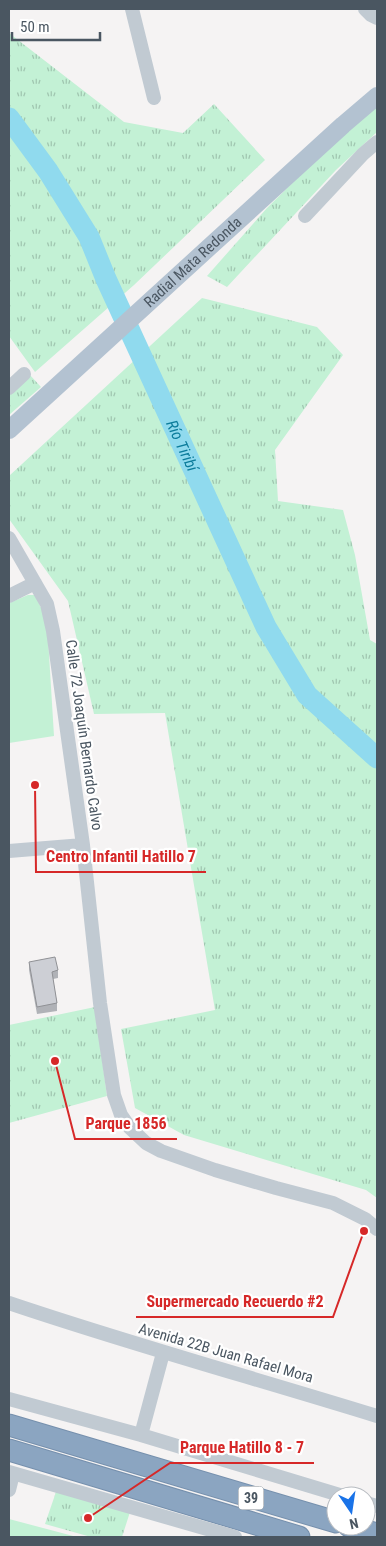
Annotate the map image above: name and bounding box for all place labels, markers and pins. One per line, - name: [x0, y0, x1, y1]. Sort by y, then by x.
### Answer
- callout: Centro Infantil Hatillo 7: [36, 841, 206, 872]
- callout: Parque 1856: [75, 1108, 177, 1139]
- callout: Supermercado Recuerdo #2: [136, 1286, 333, 1317]
- callout: Parque Hatillo 8 - 7: [170, 1432, 314, 1463]

